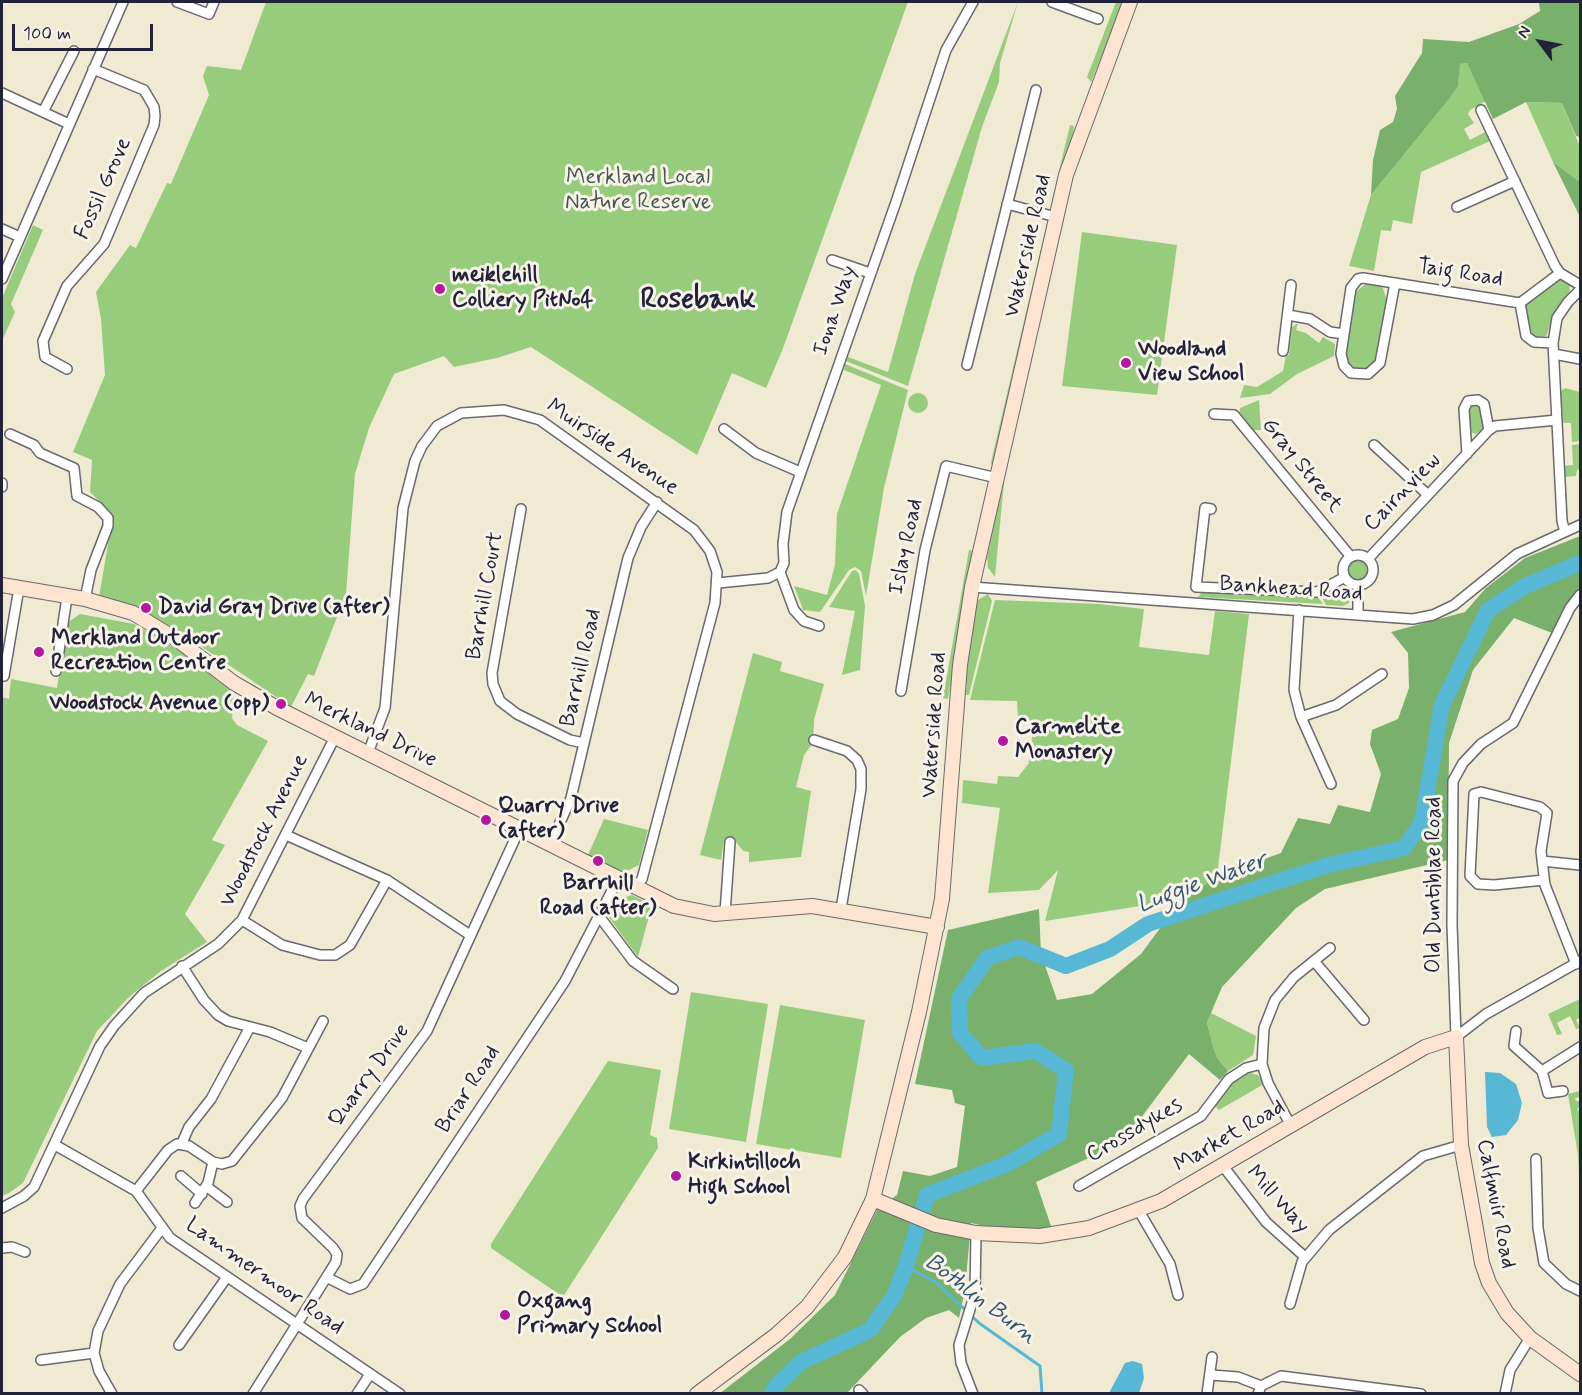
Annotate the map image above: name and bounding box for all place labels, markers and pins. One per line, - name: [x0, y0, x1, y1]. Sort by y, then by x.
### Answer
- place label: meiklehill Colliery PitNo4: [452, 263, 593, 314]
- marker: meiklehill Colliery PitNo4: [433, 282, 447, 296]
- place label: Woodland View School: [1138, 337, 1244, 388]
- marker: Woodland View School: [1119, 356, 1133, 370]
- place label: David Gray Drive (after): [158, 595, 390, 621]
- marker: David Gray Drive (after): [139, 601, 153, 615]
- place label: Merkland Outdoor Recreation Centre: [51, 626, 226, 678]
- marker: Merkland Outdoor Recreation Centre: [32, 645, 46, 659]
- place label: Woodstock Avenue (opp): [50, 691, 269, 717]
- marker: Woodstock Avenue (opp): [274, 697, 288, 711]
- place label: Carmelite Monastery: [1015, 715, 1121, 766]
- marker: Carmelite Monastery: [996, 734, 1010, 748]
- place label: Quarry Drive (after): [498, 794, 619, 846]
- marker: Quarry Drive (after): [479, 813, 493, 827]
- marker: Barrhill Road (after): [591, 854, 605, 868]
- place label: Barrhill Road (after): [540, 871, 656, 922]
- place label: Kirkintilloch High School: [688, 1150, 801, 1202]
- marker: Kirkintilloch High School: [669, 1169, 683, 1183]
- place label: Oxgang Primary School: [517, 1289, 662, 1340]
- marker: Oxgang Primary School: [498, 1308, 512, 1322]

